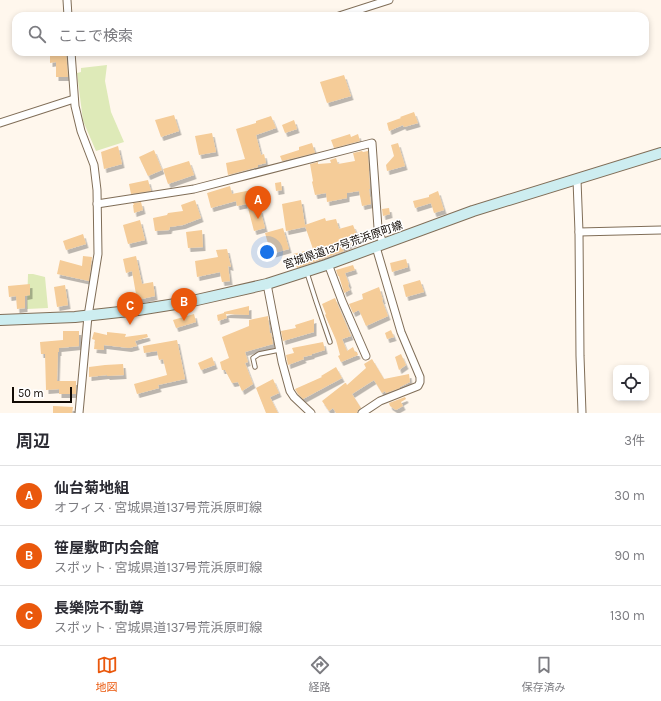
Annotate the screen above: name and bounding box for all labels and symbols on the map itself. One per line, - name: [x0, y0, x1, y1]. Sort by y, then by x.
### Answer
- pin: A: [245, 186, 271, 219]
- street label: 宮城県道137号荒浜原町線: [282, 218, 404, 272]
- your location: [257, 242, 277, 262]
- pin: B: [171, 288, 197, 321]
- pin: C: [117, 292, 143, 325]
- scale bar: [12, 385, 72, 404]

